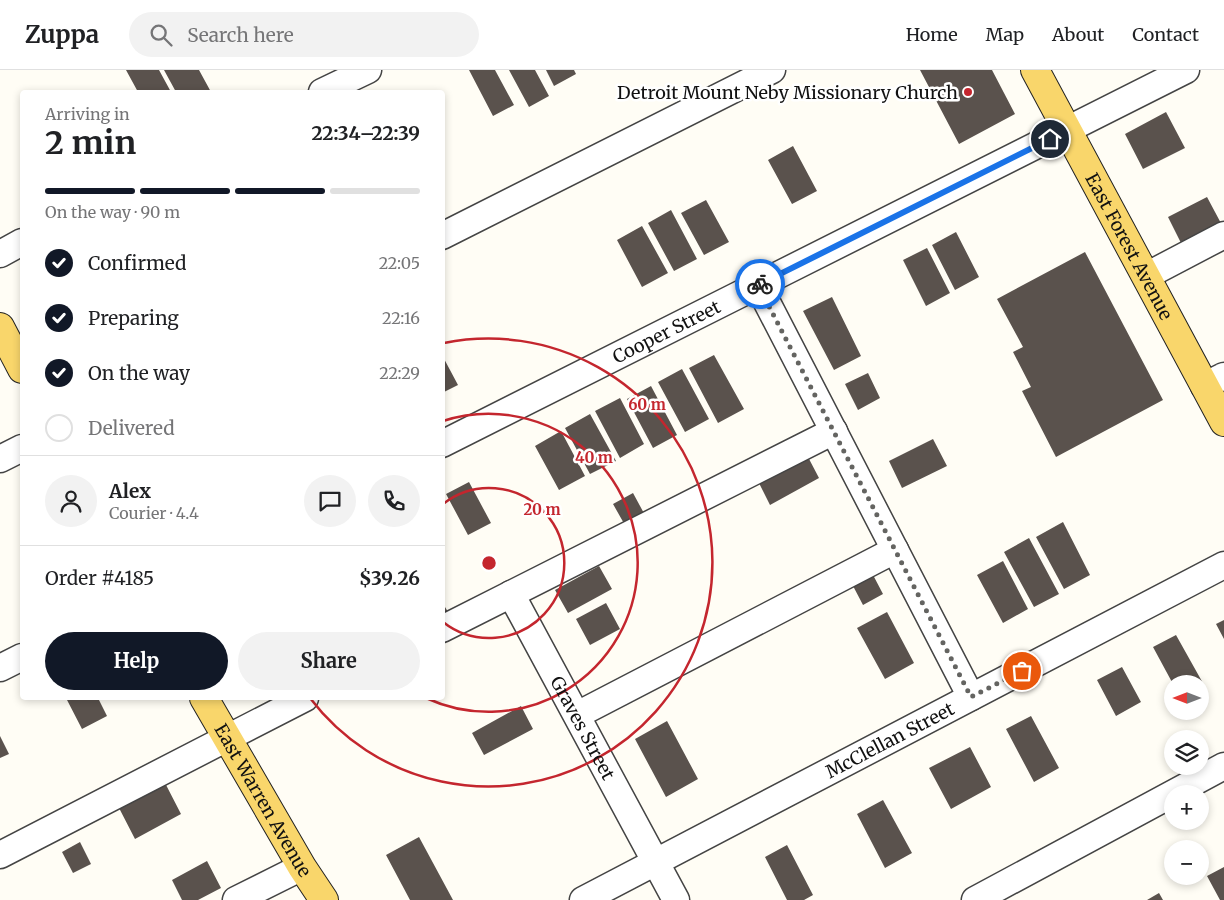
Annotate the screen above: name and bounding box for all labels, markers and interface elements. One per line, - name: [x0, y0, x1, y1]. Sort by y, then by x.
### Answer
- search box: [129, 12, 479, 57]
- text: Zuppa: [25, 19, 99, 50]
- icon: search: [147, 21, 175, 49]
- text: Search here: [187, 23, 294, 47]
- text: Home: [906, 23, 958, 46]
- text: Map: [986, 23, 1024, 46]
- text: About: [1052, 23, 1104, 46]
- text: Contact: [1132, 23, 1199, 46]
- place label: Detroit Mount Neby Missionary Church: [617, 81, 958, 104]
- marker: Detroit Mount Neby Missionary Church: [962, 86, 974, 98]
- text: Arriving in: [45, 104, 130, 124]
- pin: [1029, 118, 1071, 160]
- text: 22:34–22:39: [311, 121, 420, 145]
- text: 2 min: [45, 123, 136, 163]
- icon: home: [1036, 125, 1064, 153]
- street label: East Forest Avenue: [1081, 169, 1178, 324]
- text: On the way · 90 m: [45, 202, 180, 222]
- icon: check: [45, 249, 73, 277]
- text: Confirmed: [88, 251, 186, 275]
- text: 22:05: [379, 253, 420, 273]
- courier: [735, 259, 785, 309]
- icon: bike: [746, 270, 774, 298]
- street label: Cooper Street: [608, 295, 724, 368]
- icon: check: [45, 304, 73, 332]
- text: Preparing: [88, 306, 179, 330]
- text: 22:16: [382, 308, 420, 328]
- icon: check: [45, 359, 73, 387]
- text: On the way: [88, 361, 190, 385]
- text: 22:29: [379, 363, 420, 383]
- text: 60 m: [628, 395, 666, 414]
- text: Delivered: [88, 416, 175, 440]
- text: 40 m: [575, 448, 613, 467]
- button: person: [45, 475, 97, 527]
- button: chat: [304, 475, 356, 527]
- button: phone: [368, 475, 420, 527]
- text: Alex: [109, 479, 151, 503]
- text: 20 m: [523, 500, 561, 519]
- text: Courier · 4.4: [109, 503, 199, 523]
- centre of rings: [480, 554, 498, 572]
- text: Order #4185: [45, 566, 154, 590]
- text: $39.26: [359, 566, 420, 590]
- button: Help: [45, 632, 228, 690]
- button: Share: [238, 632, 420, 690]
- pin: [1001, 650, 1043, 692]
- icon: bag: [1008, 657, 1036, 685]
- street label: Graves Street: [546, 672, 620, 784]
- north arrow: [1164, 675, 1209, 720]
- map controls: [1164, 675, 1209, 885]
- street label: McClellan Street: [821, 697, 958, 783]
- street label: East Warren Avenue: [210, 719, 317, 881]
- button: layers: [1164, 730, 1209, 775]
- button: +: [1164, 785, 1209, 830]
- button: −: [1164, 840, 1209, 885]

